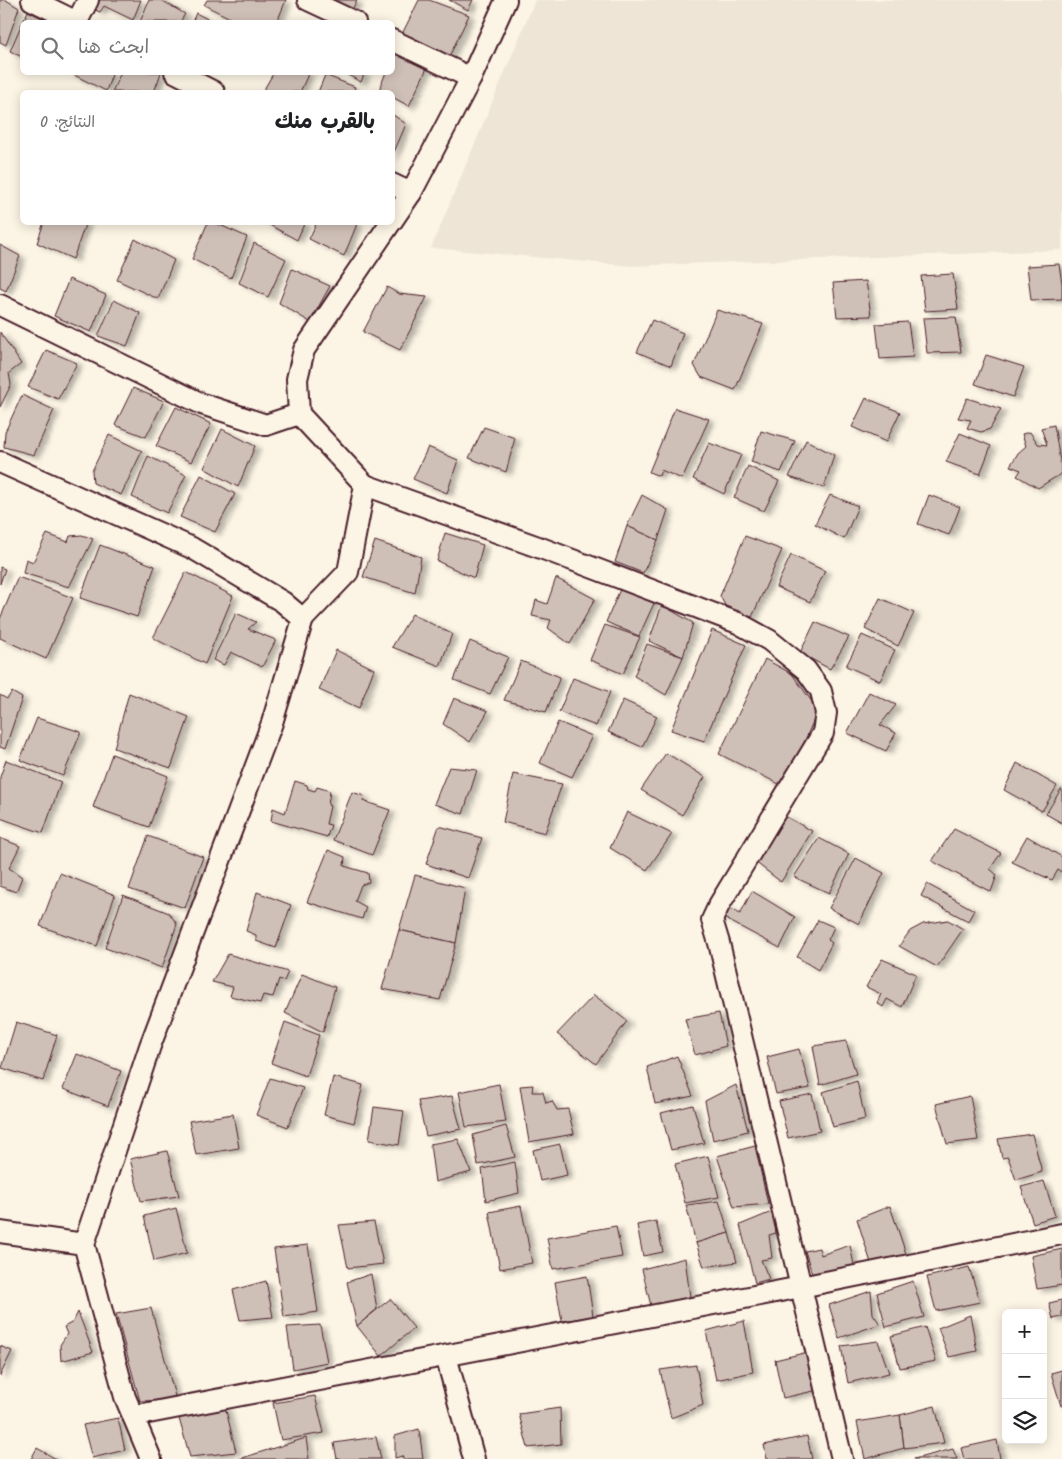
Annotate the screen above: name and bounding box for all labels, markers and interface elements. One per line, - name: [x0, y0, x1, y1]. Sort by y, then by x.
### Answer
- search box: [20, 20, 395, 75]
- text: ابحث هنا: [78, 33, 149, 63]
- icon: search: [38, 34, 66, 62]
- text: بالقرب منك: [275, 106, 375, 139]
- text: النتائج: 0: [40, 110, 95, 135]
- map controls: [1002, 1309, 1047, 1444]
- button: +: [1002, 1309, 1047, 1354]
- button: −: [1002, 1354, 1047, 1399]
- button: layers: [1002, 1399, 1047, 1444]

